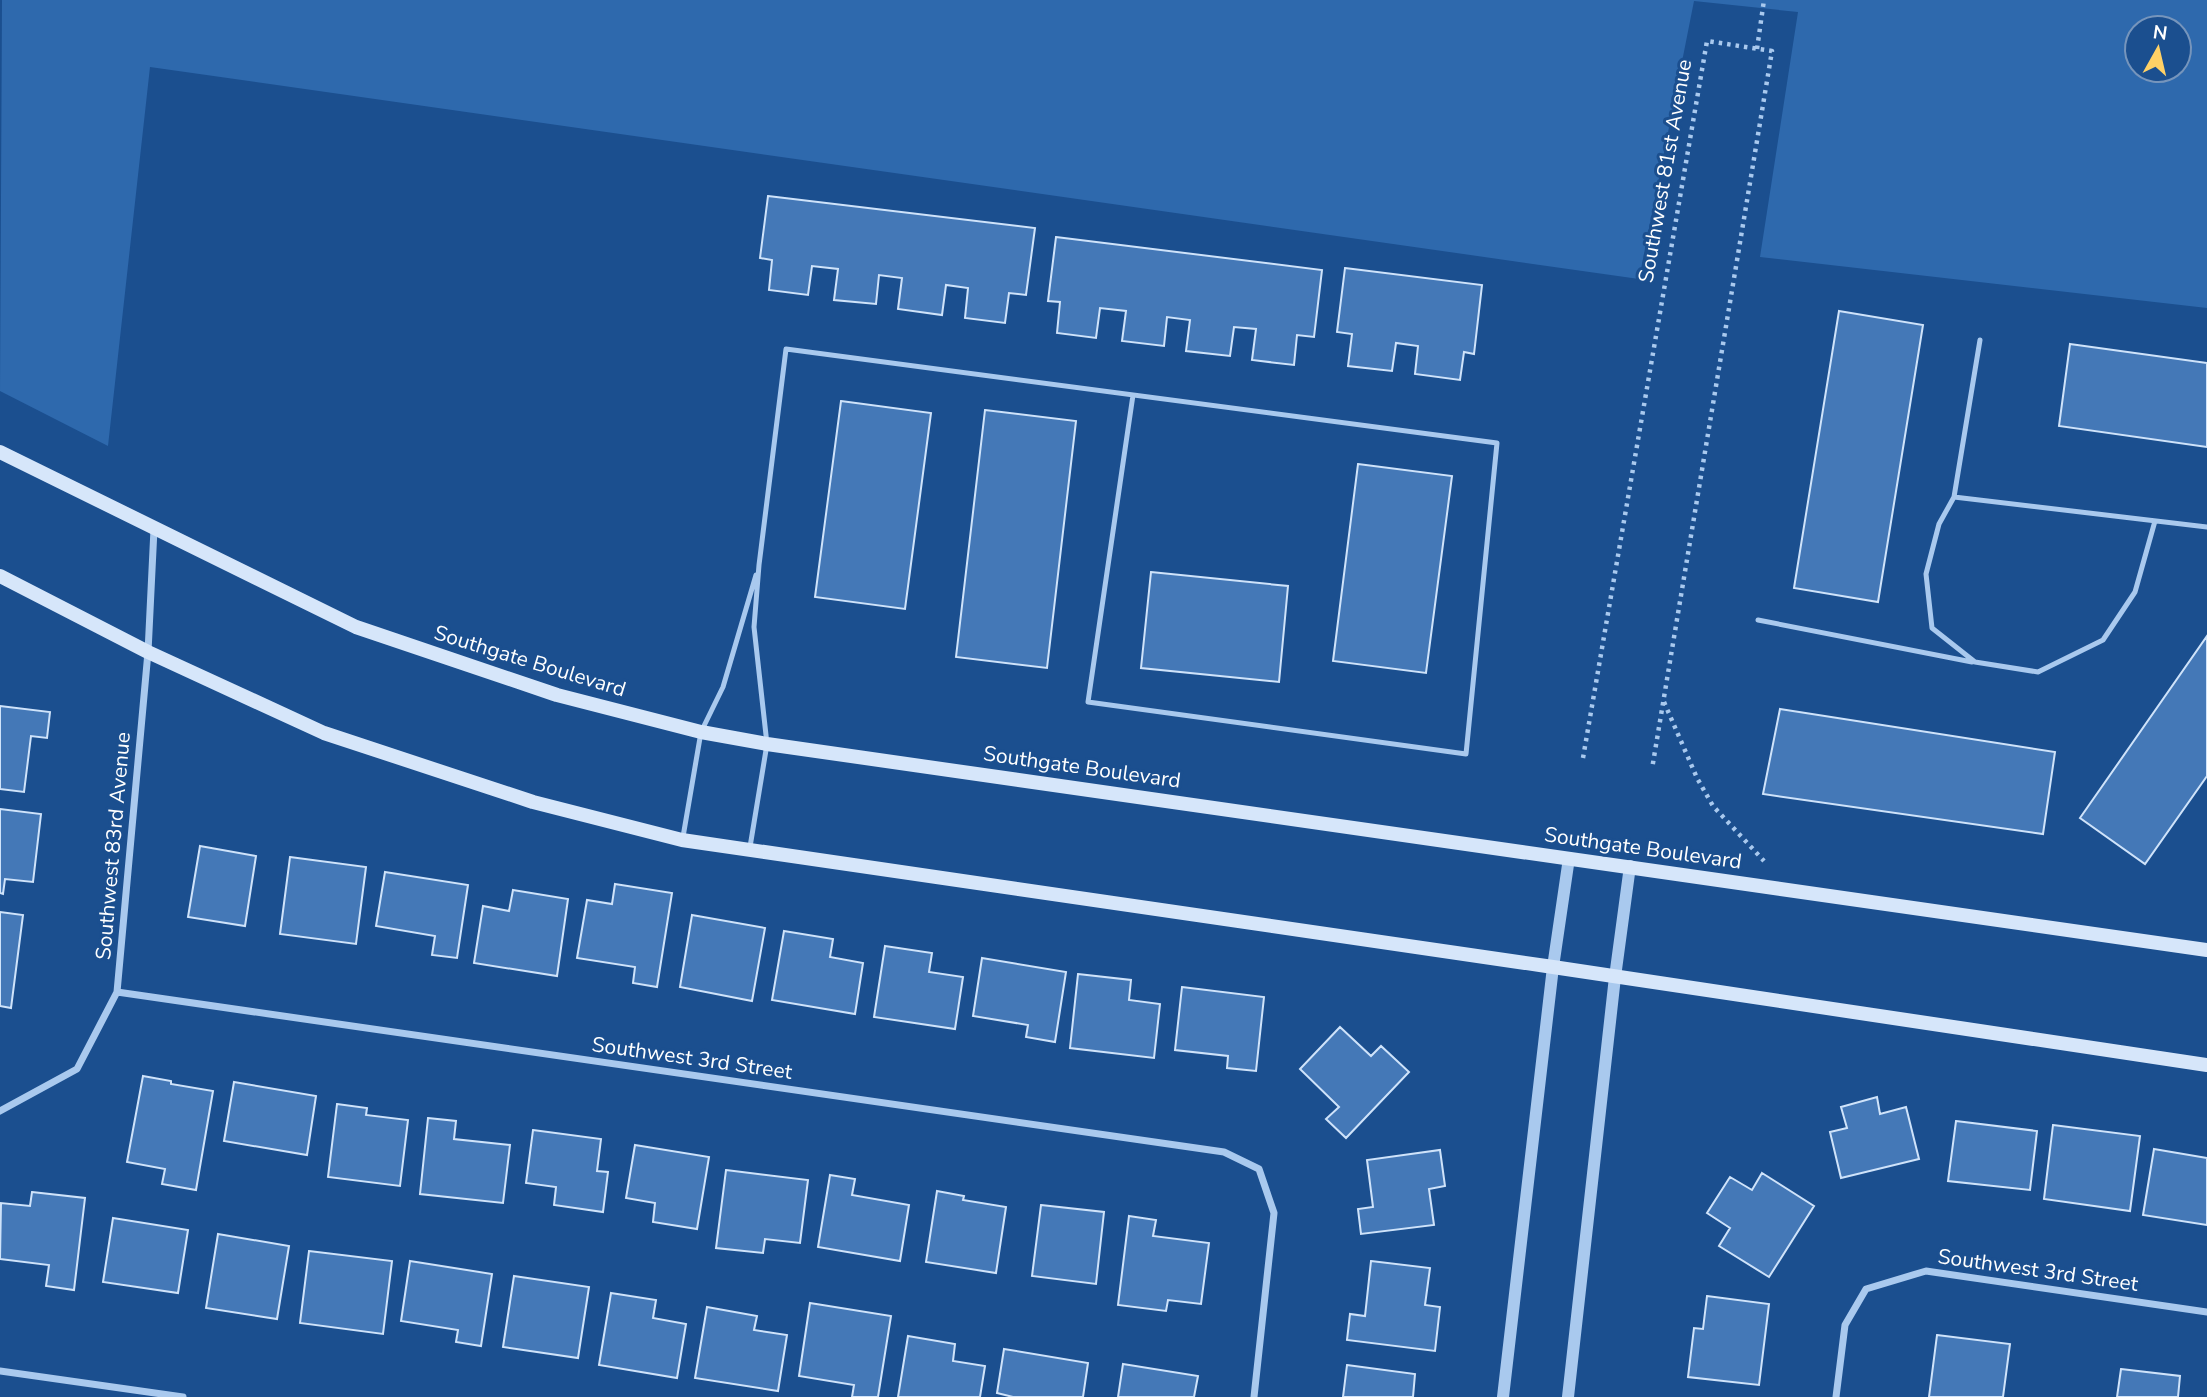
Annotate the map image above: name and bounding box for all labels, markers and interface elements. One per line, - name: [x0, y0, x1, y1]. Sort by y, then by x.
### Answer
- north arrow: [2123, 14, 2193, 84]
- text: N: [2151, 19, 2169, 47]
- street label: Southwest 81st Avenue: [1632, 57, 1698, 285]
- street label: Southgate Boulevard: [431, 619, 629, 703]
- street label: Southwest 83rd Avenue: [89, 731, 137, 961]
- street label: Southgate Boulevard: [981, 739, 1183, 795]
- street label: Southgate Boulevard: [1542, 820, 1744, 876]
- street label: Southwest 3rd Street: [590, 1030, 795, 1086]
- street label: Southwest 3rd Street: [1936, 1242, 2141, 1298]

